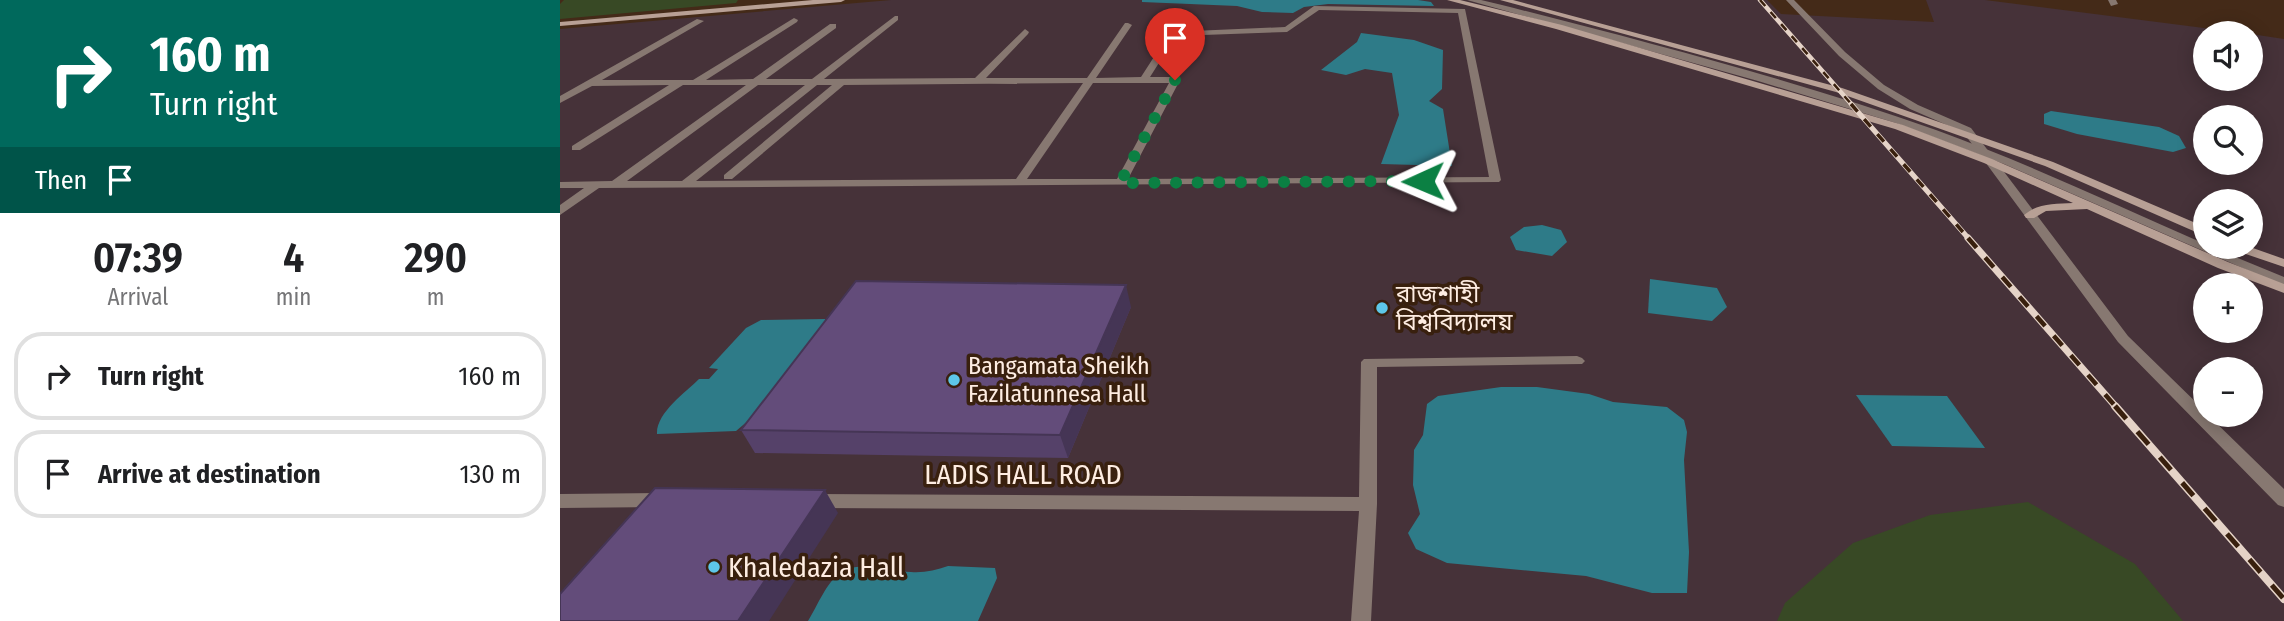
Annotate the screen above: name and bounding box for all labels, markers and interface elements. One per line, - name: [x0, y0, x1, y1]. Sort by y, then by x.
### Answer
- pin: [1145, 8, 1205, 80]
- icon: arrive: [1156, 19, 1194, 57]
- map controls: [2193, 21, 2263, 427]
- button: sound: [2193, 21, 2263, 91]
- text: 160 m: [150, 25, 271, 84]
- icon: right: [35, 28, 126, 119]
- text: Turn right: [150, 85, 277, 123]
- button: search: [2193, 105, 2263, 175]
- position arrow: [1386, 144, 1460, 218]
- icon: arrive: [101, 161, 139, 199]
- text: Then: [35, 165, 87, 196]
- button: layers: [2193, 189, 2263, 259]
- text: 07:39: [93, 233, 183, 283]
- text: 4: [283, 233, 304, 283]
- text: 290: [404, 233, 467, 283]
- button: +: [2193, 273, 2263, 343]
- place label: রাজশাহী বিশ্ববিদ্যালয়: [1395, 280, 1513, 336]
- text: Arrival: [107, 283, 168, 311]
- text: min: [276, 283, 311, 311]
- text: m: [427, 283, 445, 311]
- marker: রাজশাহী বিশ্ববিদ্যালয়: [1374, 300, 1390, 316]
- place label: Bangamata Sheikh Fazilatunnesa Hall: [968, 352, 1150, 408]
- icon: right: [39, 357, 77, 395]
- button: −: [2193, 357, 2263, 427]
- text: Turn right: [98, 361, 204, 392]
- text: 160 m: [458, 361, 521, 392]
- marker: Bangamata Sheikh Fazilatunnesa Hall: [946, 372, 962, 388]
- icon: arrive: [39, 455, 77, 493]
- street label: LADIS HALL ROAD: [924, 458, 1122, 491]
- text: Arrive at destination: [98, 459, 321, 490]
- text: 130 m: [459, 459, 521, 490]
- place label: Khaledazia Hall: [728, 551, 904, 584]
- marker: Khaledazia Hall: [706, 559, 722, 575]

